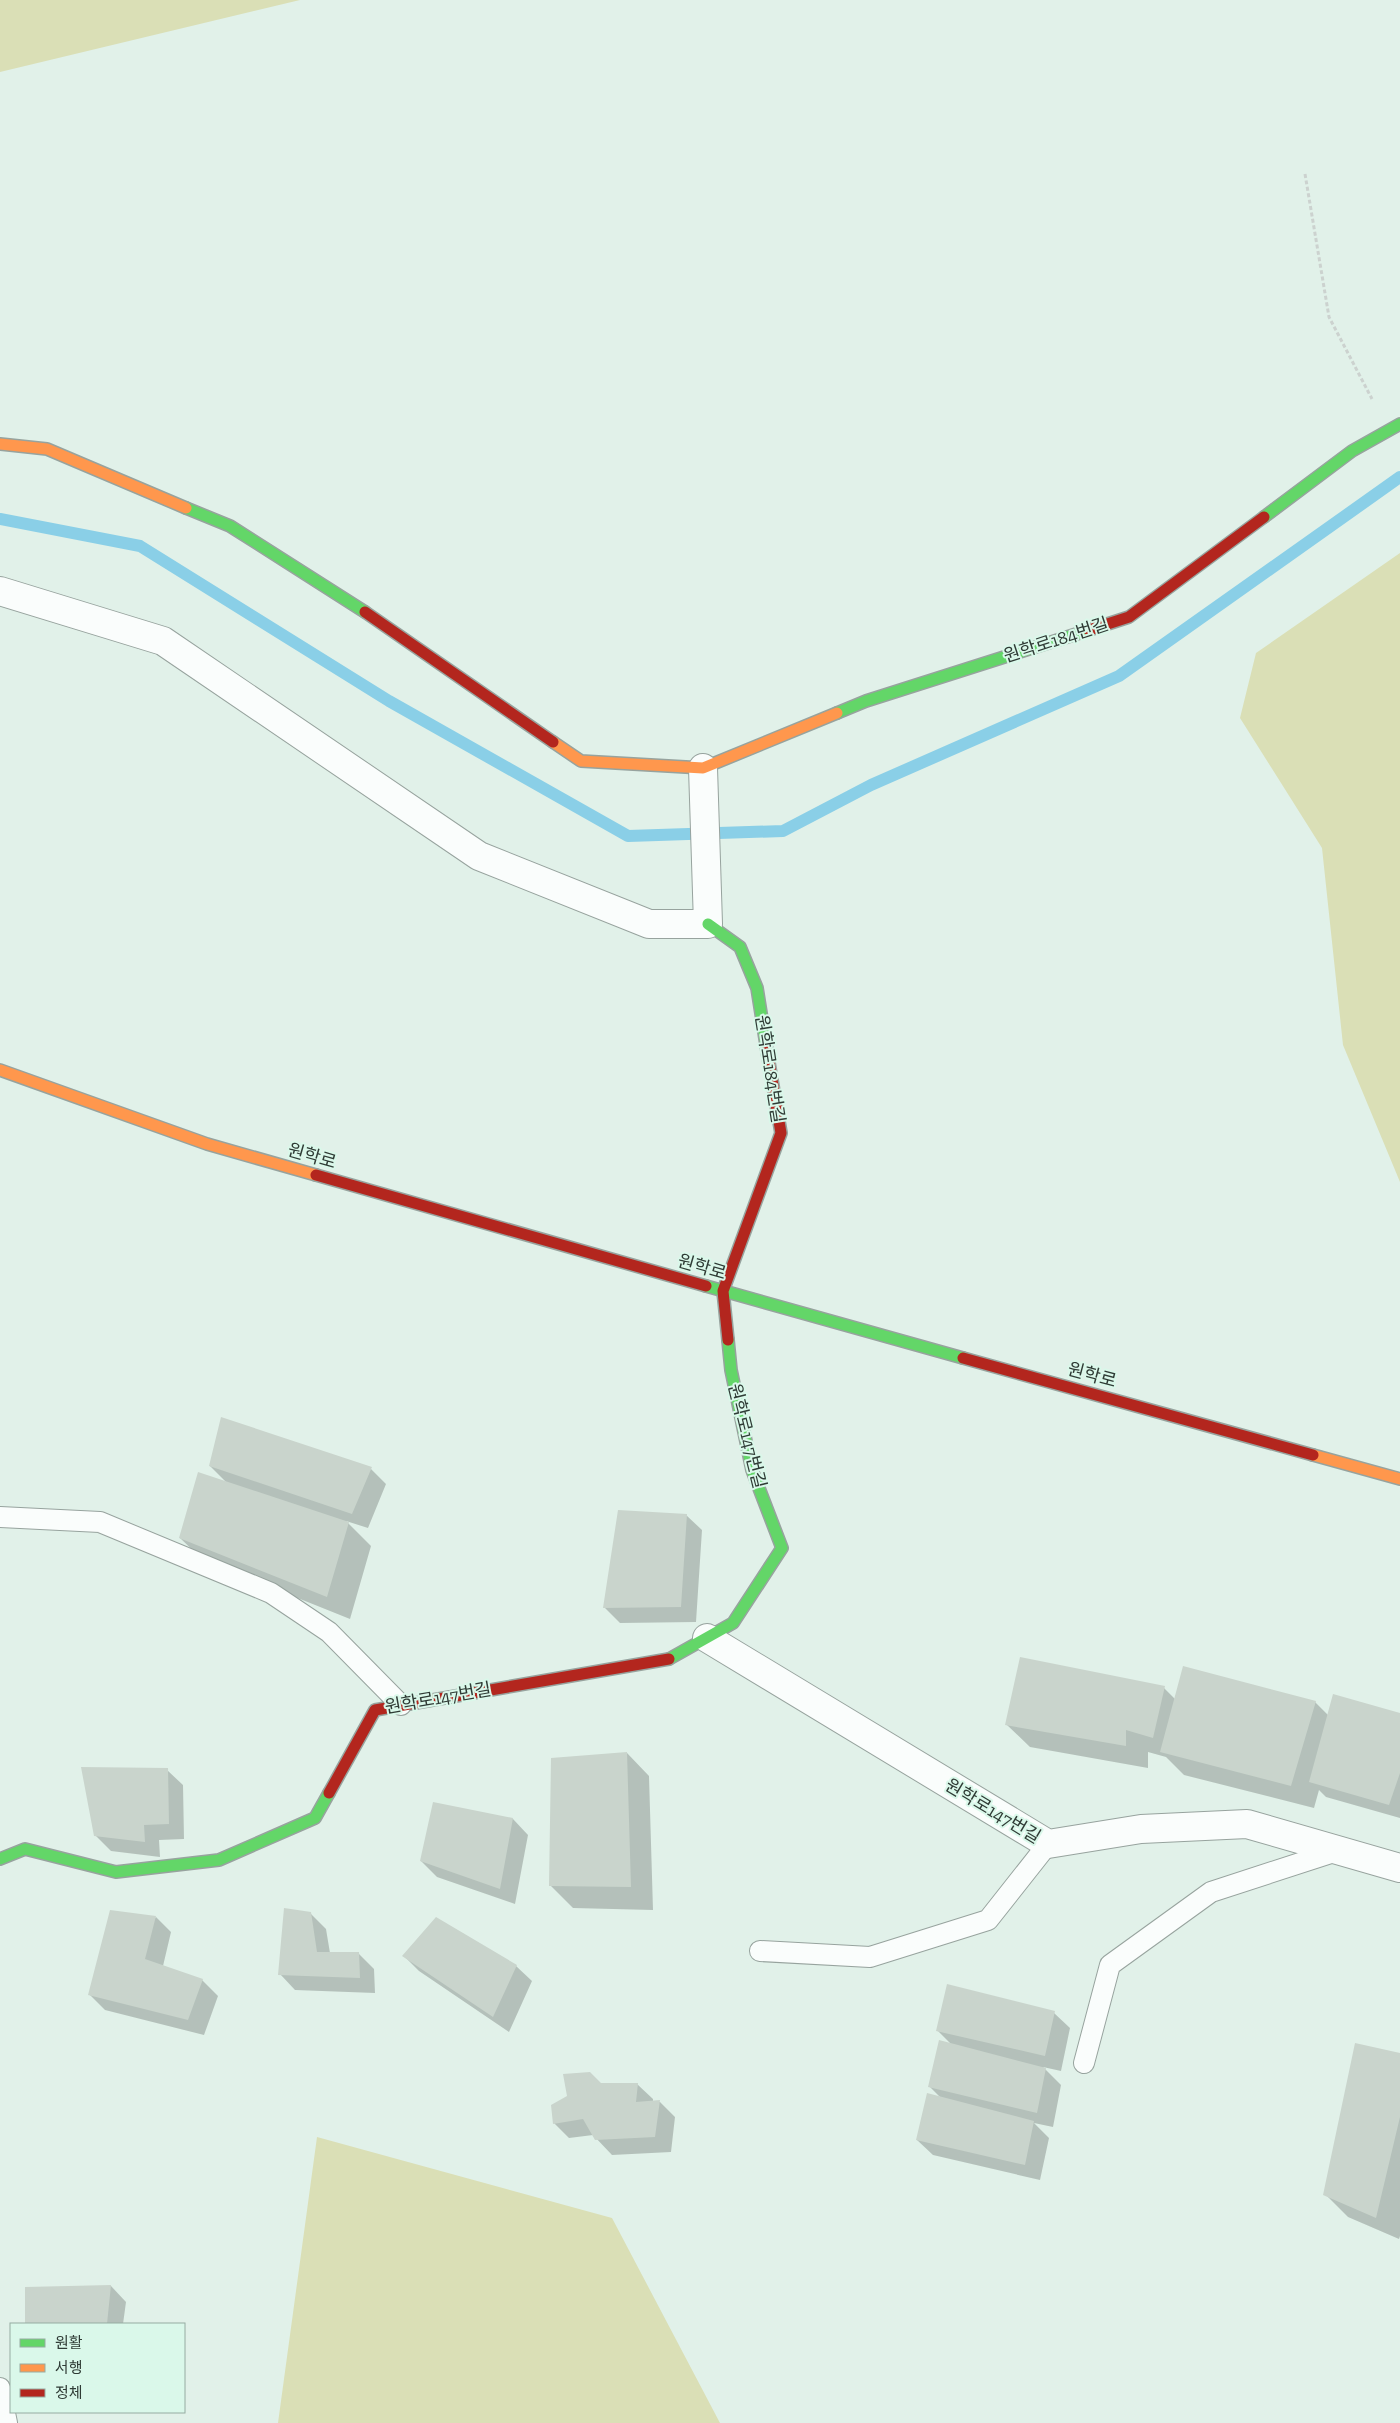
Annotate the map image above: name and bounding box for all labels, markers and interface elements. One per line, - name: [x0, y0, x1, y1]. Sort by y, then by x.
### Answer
- street label: 원학로184번길: [1001, 613, 1111, 667]
- street label: 원학로184번길: [751, 1013, 789, 1125]
- street label: 원학로: [285, 1139, 339, 1173]
- street label: 원학로: [675, 1250, 729, 1284]
- street label: 원학로: [1065, 1358, 1119, 1392]
- street label: 원학로147번길: [723, 1381, 771, 1491]
- street label: 원학로147번길: [383, 1678, 493, 1718]
- street label: 원학로147번길: [941, 1774, 1045, 1848]
- legend: [10, 2323, 185, 2413]
- text: 원활: [55, 2334, 83, 2352]
- text: 서행: [55, 2359, 83, 2377]
- text: 정체: [55, 2384, 83, 2402]

